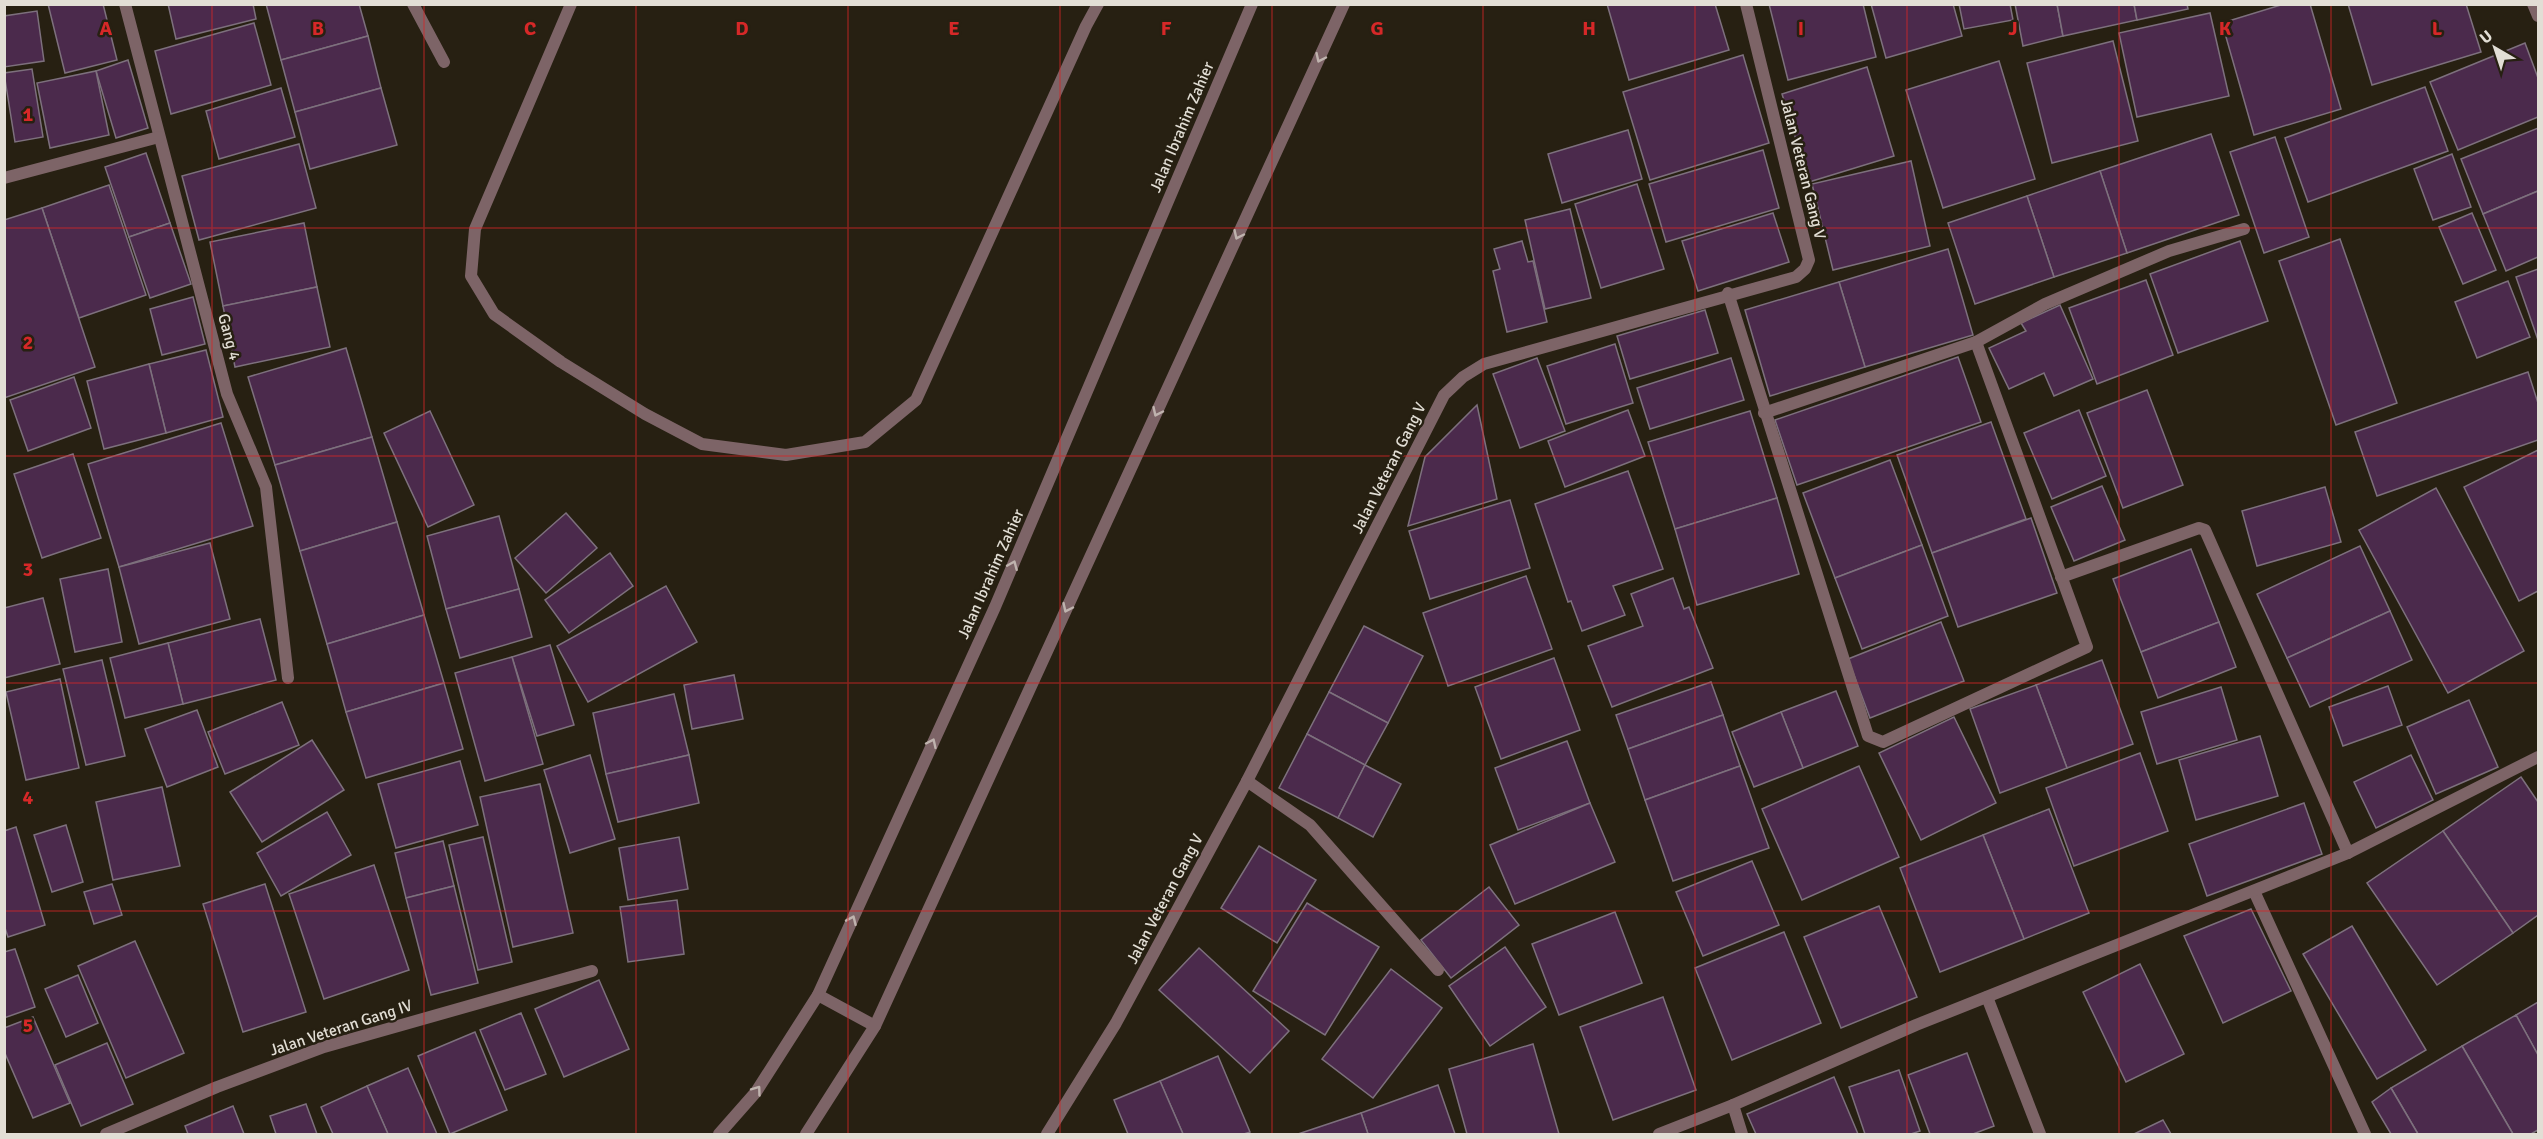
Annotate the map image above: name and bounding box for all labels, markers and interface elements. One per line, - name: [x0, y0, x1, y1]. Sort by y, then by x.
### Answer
- text: A: [100, 16, 113, 41]
- text: B: [312, 16, 324, 41]
- text: C: [524, 16, 536, 41]
- text: D: [735, 16, 749, 41]
- text: E: [948, 16, 960, 41]
- text: F: [1161, 16, 1172, 41]
- text: G: [1370, 16, 1384, 41]
- text: H: [1582, 16, 1596, 41]
- text: I: [1798, 16, 1804, 41]
- text: J: [2008, 16, 2018, 41]
- text: K: [2219, 16, 2232, 41]
- text: L: [2432, 16, 2443, 41]
- north arrow: [2465, 18, 2525, 78]
- text: U: [2476, 26, 2497, 48]
- one-way arrow: [1315, 51, 1327, 62]
- street label: Jalan Ibrahim Zahier: [1145, 59, 1219, 195]
- street label: Jalan Veteran Gang V: [1776, 97, 1830, 241]
- text: 1: [23, 102, 34, 127]
- one-way arrow: [1234, 228, 1246, 239]
- street label: Gang 4: [213, 311, 245, 363]
- text: 2: [23, 330, 33, 355]
- street label: Jalan Veteran Gang V: [1347, 399, 1431, 537]
- one-way arrow: [1152, 405, 1164, 416]
- street label: Jalan Ibrahim Zahier: [953, 506, 1029, 642]
- text: 3: [23, 557, 33, 582]
- one-way arrow: [1006, 561, 1018, 572]
- one-way arrow: [1062, 602, 1074, 613]
- one-way arrow: [925, 738, 937, 749]
- text: 4: [23, 785, 34, 810]
- street label: Jalan Veteran Gang V: [1122, 831, 1208, 967]
- one-way arrow: [844, 916, 856, 927]
- street label: Jalan Veteran Gang IV: [267, 995, 415, 1061]
- text: 5: [23, 1013, 33, 1038]
- one-way arrow: [750, 1086, 761, 1097]

